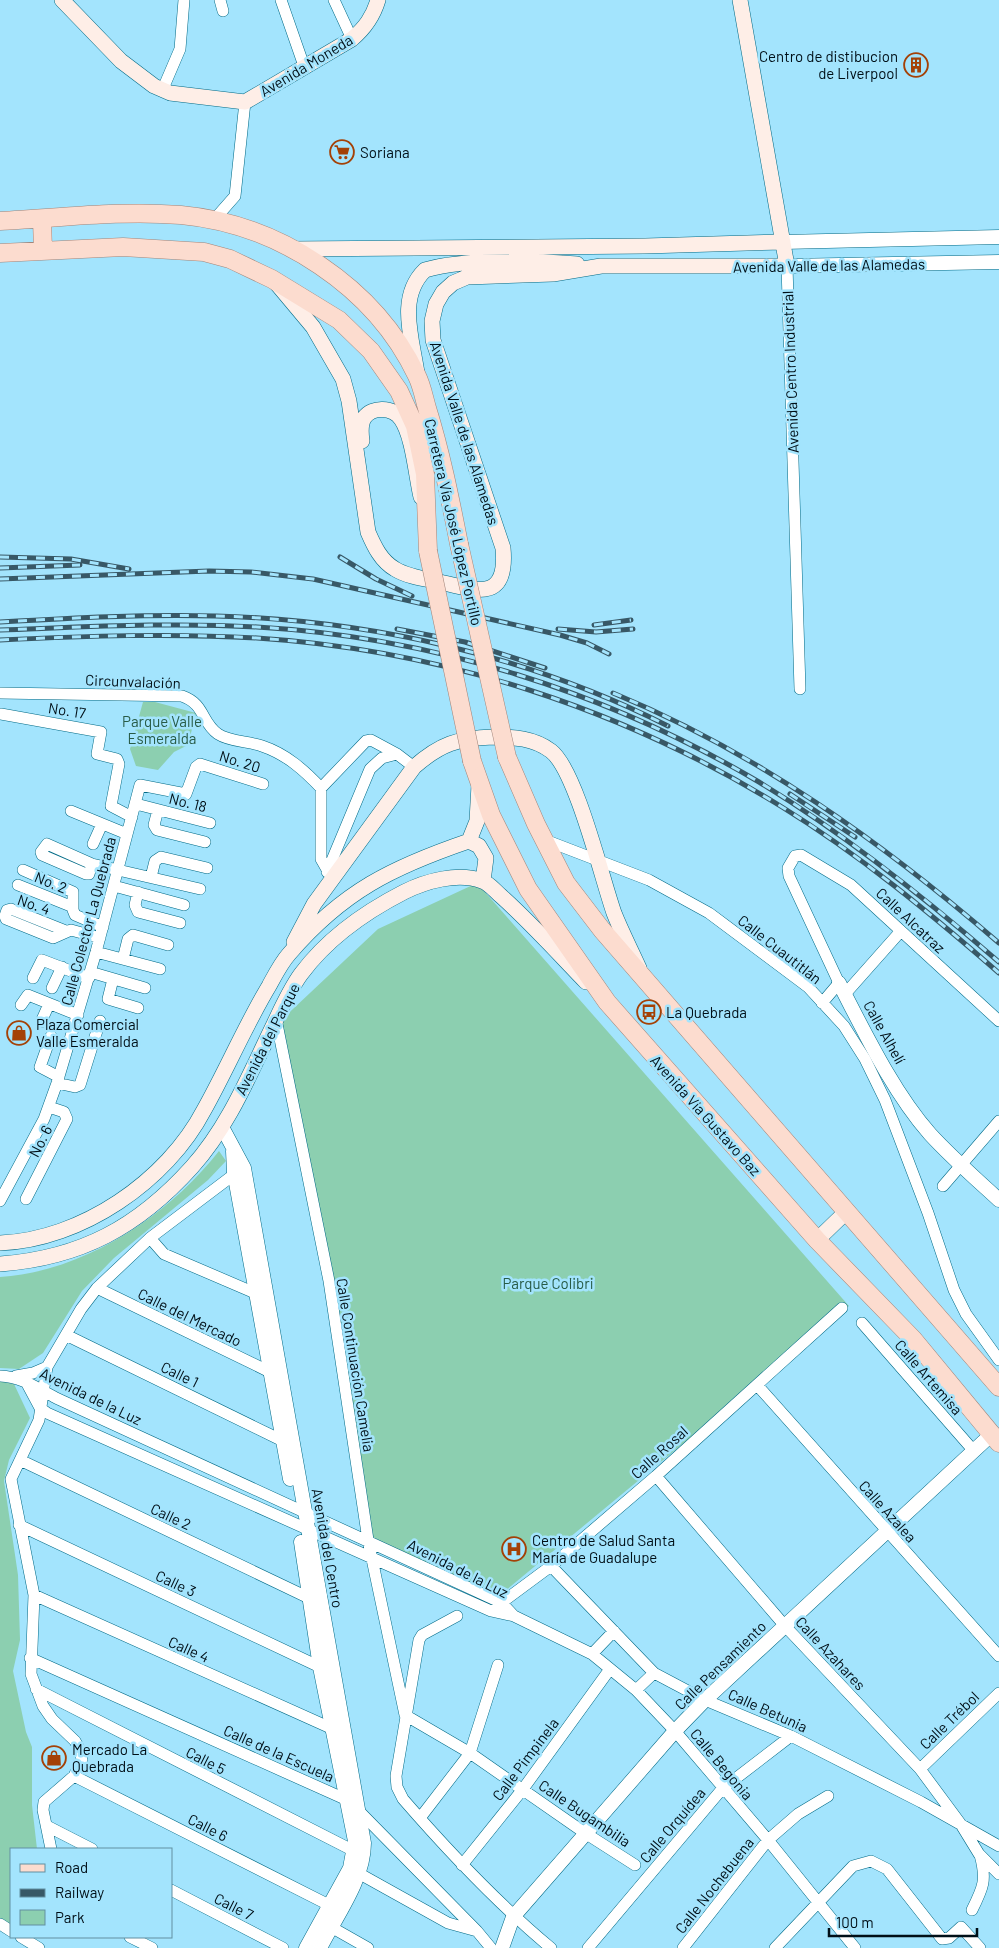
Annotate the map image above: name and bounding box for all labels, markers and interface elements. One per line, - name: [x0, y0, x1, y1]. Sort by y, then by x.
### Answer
- street label: Avenida Moneda: [256, 30, 356, 100]
- place label: Centro de distibucion de Liverpool: [759, 47, 898, 82]
- building icon: Centro de distibucion de Liverpool: [903, 52, 929, 78]
- supermarket icon: Soriana: [329, 139, 355, 165]
- place label: Soriana: [360, 143, 410, 161]
- street label: Avenida Valle de las Alamedas: [733, 254, 925, 276]
- street label: Avenida Centro Industrial: [778, 290, 802, 454]
- street label: Avenida Valle de las Alamedas: [427, 339, 503, 527]
- street label: Carretera Vía José López Portillo: [421, 417, 487, 627]
- street label: Circunvalación: [85, 670, 181, 692]
- street label: No. 17: [47, 698, 87, 722]
- park label: Parque Valle Esmeralda: [122, 712, 202, 747]
- street label: No. 20: [217, 746, 263, 776]
- street label: No. 18: [167, 789, 209, 815]
- street label: Calle Colector La Quebrada: [57, 835, 119, 1007]
- street label: No. 2: [32, 867, 70, 897]
- street label: Calle Alcatraz: [873, 883, 949, 957]
- street label: No. 4: [15, 890, 53, 918]
- street label: Calle Cuautitlán: [735, 911, 825, 987]
- street label: Avenida del Parque: [231, 980, 303, 1098]
- street label: Calle Alhelí: [860, 997, 910, 1067]
- bus stop icon: La Quebrada: [636, 999, 662, 1025]
- place label: La Quebrada: [666, 1003, 747, 1021]
- place label: Plaza Comercial Valle Esmeralda: [36, 1015, 139, 1050]
- shop icon: Plaza Comercial Valle Esmeralda: [6, 1020, 32, 1046]
- street label: Avenida Vía Gustavo Baz: [647, 1051, 765, 1179]
- street label: No. 6: [24, 1122, 56, 1160]
- park label: Parque Colibri: [502, 1274, 594, 1292]
- street label: Calle Continuación Camelia: [333, 1277, 379, 1453]
- street label: Calle del Mercado: [135, 1284, 245, 1350]
- street label: Calle Artemisa: [891, 1336, 967, 1418]
- street label: Calle 1: [158, 1357, 202, 1391]
- street label: Avenida de la Luz: [37, 1364, 145, 1429]
- street label: Calle Rosal: [627, 1422, 691, 1482]
- street label: Calle Azalea: [856, 1476, 920, 1546]
- street label: Avenida del Centro: [309, 1487, 347, 1609]
- street label: Calle 2: [148, 1499, 194, 1533]
- place label: Centro de Salud Santa María de Guadalupe: [532, 1531, 675, 1566]
- street label: Avenida de la Luz: [405, 1535, 512, 1601]
- hospital icon: Centro de Salud Santa María de Guadalupe: [501, 1536, 527, 1562]
- street label: Calle 3: [153, 1566, 199, 1600]
- street label: Calle Azahares: [792, 1612, 870, 1694]
- street label: Calle Pensamiento: [671, 1617, 769, 1713]
- street label: Calle 4: [166, 1632, 212, 1666]
- street label: Calle Betunia: [726, 1685, 810, 1735]
- street label: Calle Trébol: [916, 1687, 982, 1753]
- street label: Calle Pimpinela: [488, 1714, 562, 1804]
- street label: Calle de la Escuela: [221, 1721, 337, 1785]
- street label: Calle Begonia: [687, 1725, 757, 1803]
- place label: Mercado La Quebrada: [72, 1740, 147, 1775]
- street label: Calle 5: [183, 1742, 229, 1778]
- shop icon: Mercado La Quebrada: [41, 1745, 67, 1771]
- street label: Calle Bugambilia: [536, 1776, 634, 1850]
- street label: Calle Orquídea: [635, 1784, 709, 1866]
- street label: Calle 6: [185, 1809, 231, 1845]
- street label: Calle Nochebuena: [671, 1834, 757, 1936]
- legend: [10, 1848, 172, 1938]
- text: Road: [55, 1858, 88, 1876]
- text: Railway: [55, 1883, 104, 1901]
- street label: Calle 7: [211, 1889, 257, 1923]
- scale bar: [829, 1906, 976, 1938]
- text: Park: [55, 1908, 85, 1926]
- text: 100 m: [836, 1913, 874, 1931]

